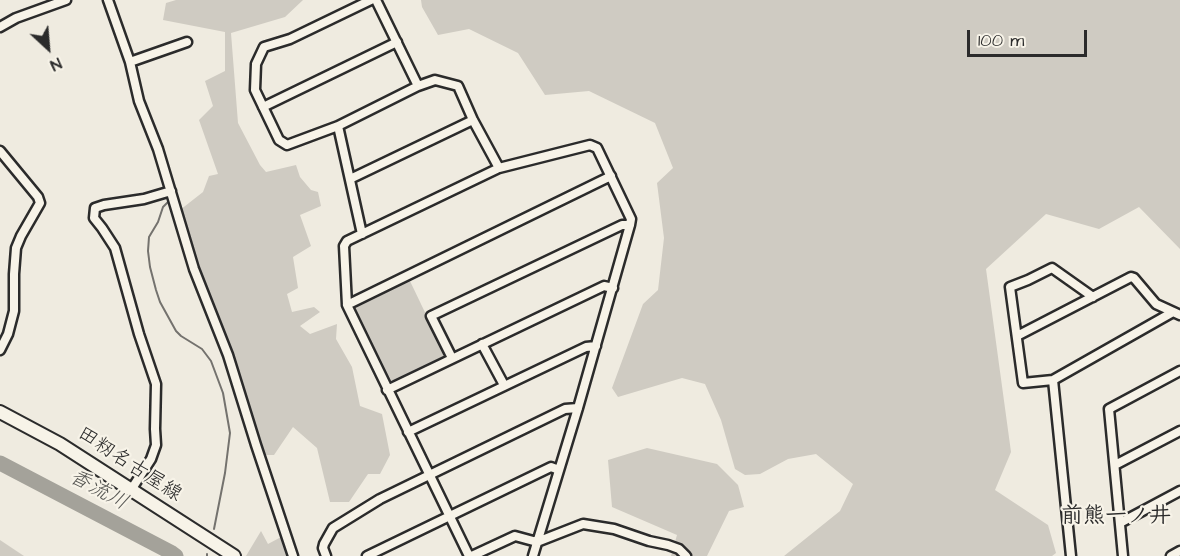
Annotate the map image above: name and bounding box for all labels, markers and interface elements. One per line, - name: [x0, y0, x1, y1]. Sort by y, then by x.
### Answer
- north arrow: [18, 18, 78, 78]
- scale bar: [970, 18, 1090, 56]
- text: 100 m: [978, 28, 1024, 53]
- text: N: [47, 52, 65, 76]
- street label: 田籾名古屋線: [72, 422, 186, 508]
- water label: 香流川: [64, 465, 132, 517]
- district label: 前熊一ノ井: [1061, 504, 1171, 530]

